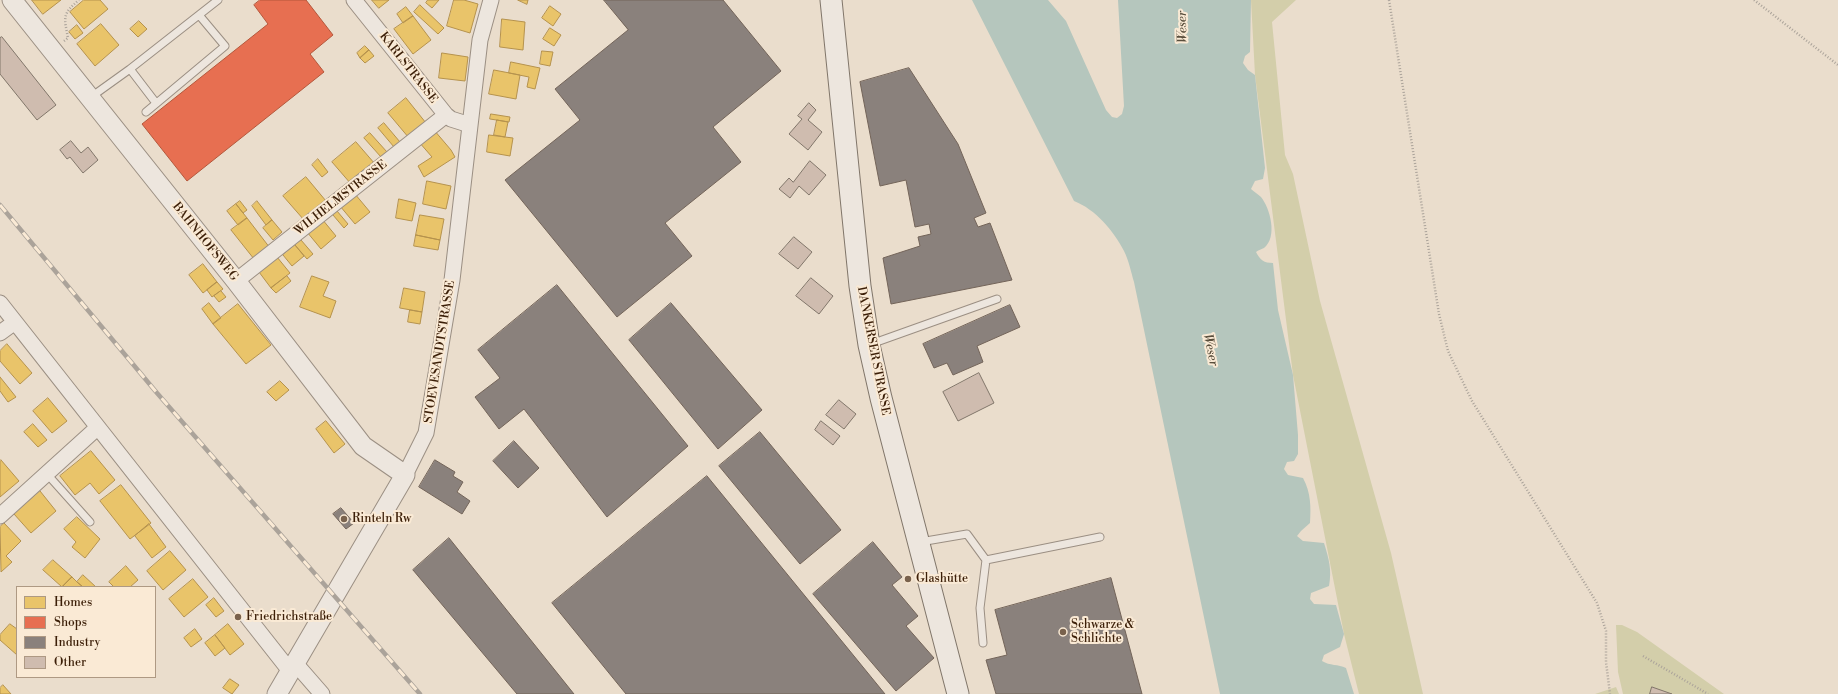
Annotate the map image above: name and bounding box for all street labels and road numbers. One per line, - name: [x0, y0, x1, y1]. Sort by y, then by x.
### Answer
- street label: KARLSTRASSE: [376, 30, 440, 106]
- street label: WILHELMSTRASSE: [292, 157, 390, 239]
- street label: BAHNHOFSWEG: [169, 200, 241, 284]
- street label: STOEVESANDTSTRASSE: [422, 279, 458, 425]
- street label: DANKERSER STRASSE: [853, 285, 893, 417]

